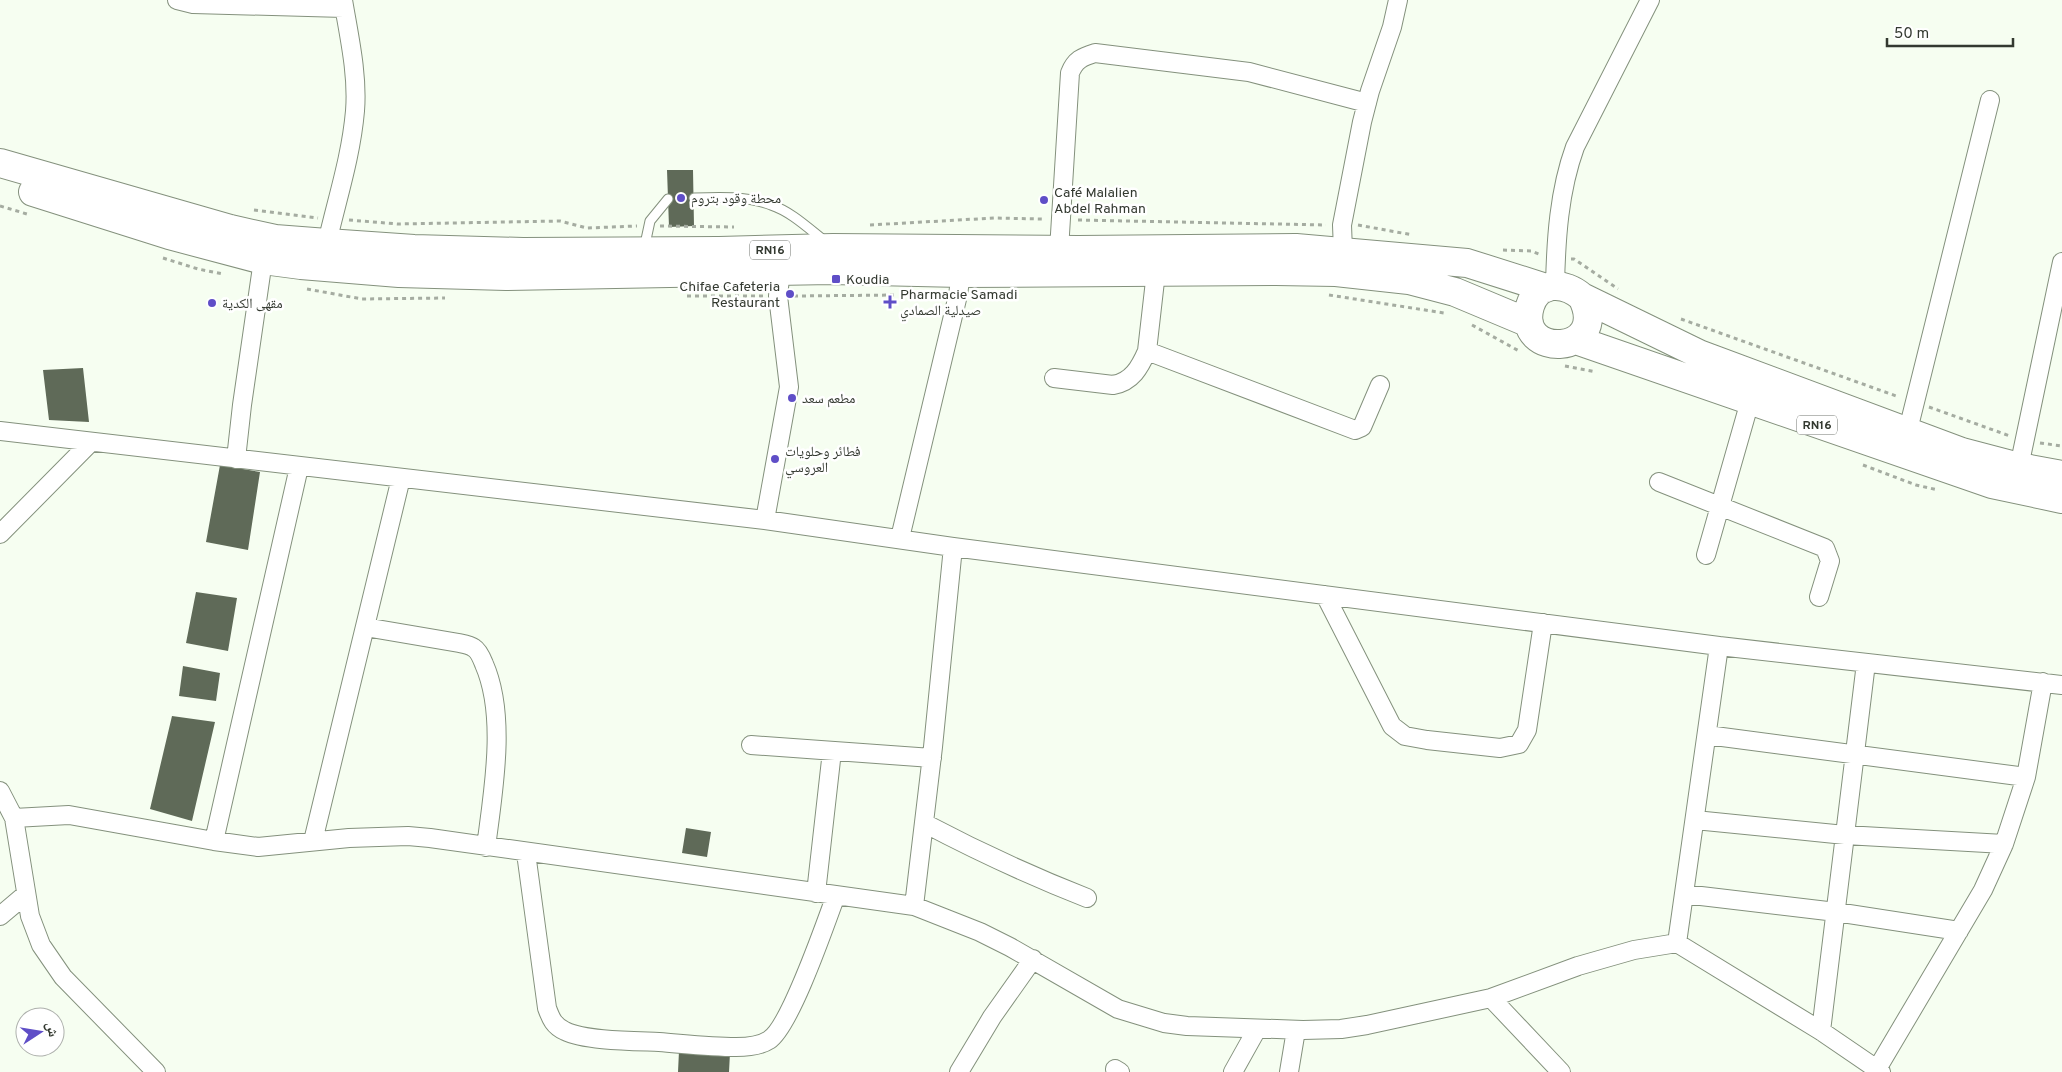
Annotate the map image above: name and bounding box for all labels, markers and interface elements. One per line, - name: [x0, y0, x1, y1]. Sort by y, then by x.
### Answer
- scale bar: [1887, 15, 2013, 47]
- text: 50 m: [1894, 25, 1929, 44]
- place label: Café Malalien Abdel Rahman: [1054, 185, 1146, 218]
- place label: محطة وقود بتروم: [691, 191, 781, 208]
- marker: محطة وقود بتروم: [675, 192, 687, 204]
- marker: Café Malalien Abdel Rahman: [1038, 194, 1050, 206]
- road number: RN16: [750, 240, 790, 260]
- place label: Koudia: [846, 272, 889, 289]
- marker: Koudia: [830, 273, 842, 285]
- place label: Chifae Cafeteria Restaurant: [679, 279, 780, 312]
- place label: Pharmacie Samadi صيدلية الصمادي: [900, 287, 1017, 322]
- marker: Chifae Cafeteria Restaurant: [784, 288, 796, 300]
- place label: مقهى الكدية: [222, 296, 283, 313]
- marker: Pharmacie Samadi صيدلية الصمادي: [884, 296, 896, 308]
- marker: مقهى الكدية: [206, 297, 218, 309]
- place label: مطعم سعد: [802, 391, 855, 408]
- marker: مطعم سعد: [786, 392, 798, 404]
- road number: RN16: [1797, 416, 1837, 434]
- place label: فطائر وحلويات العروسي: [785, 444, 861, 479]
- marker: فطائر وحلويات العروسي: [769, 453, 781, 465]
- north arrow: [15, 1007, 65, 1057]
- text: ش: [41, 1021, 61, 1039]

